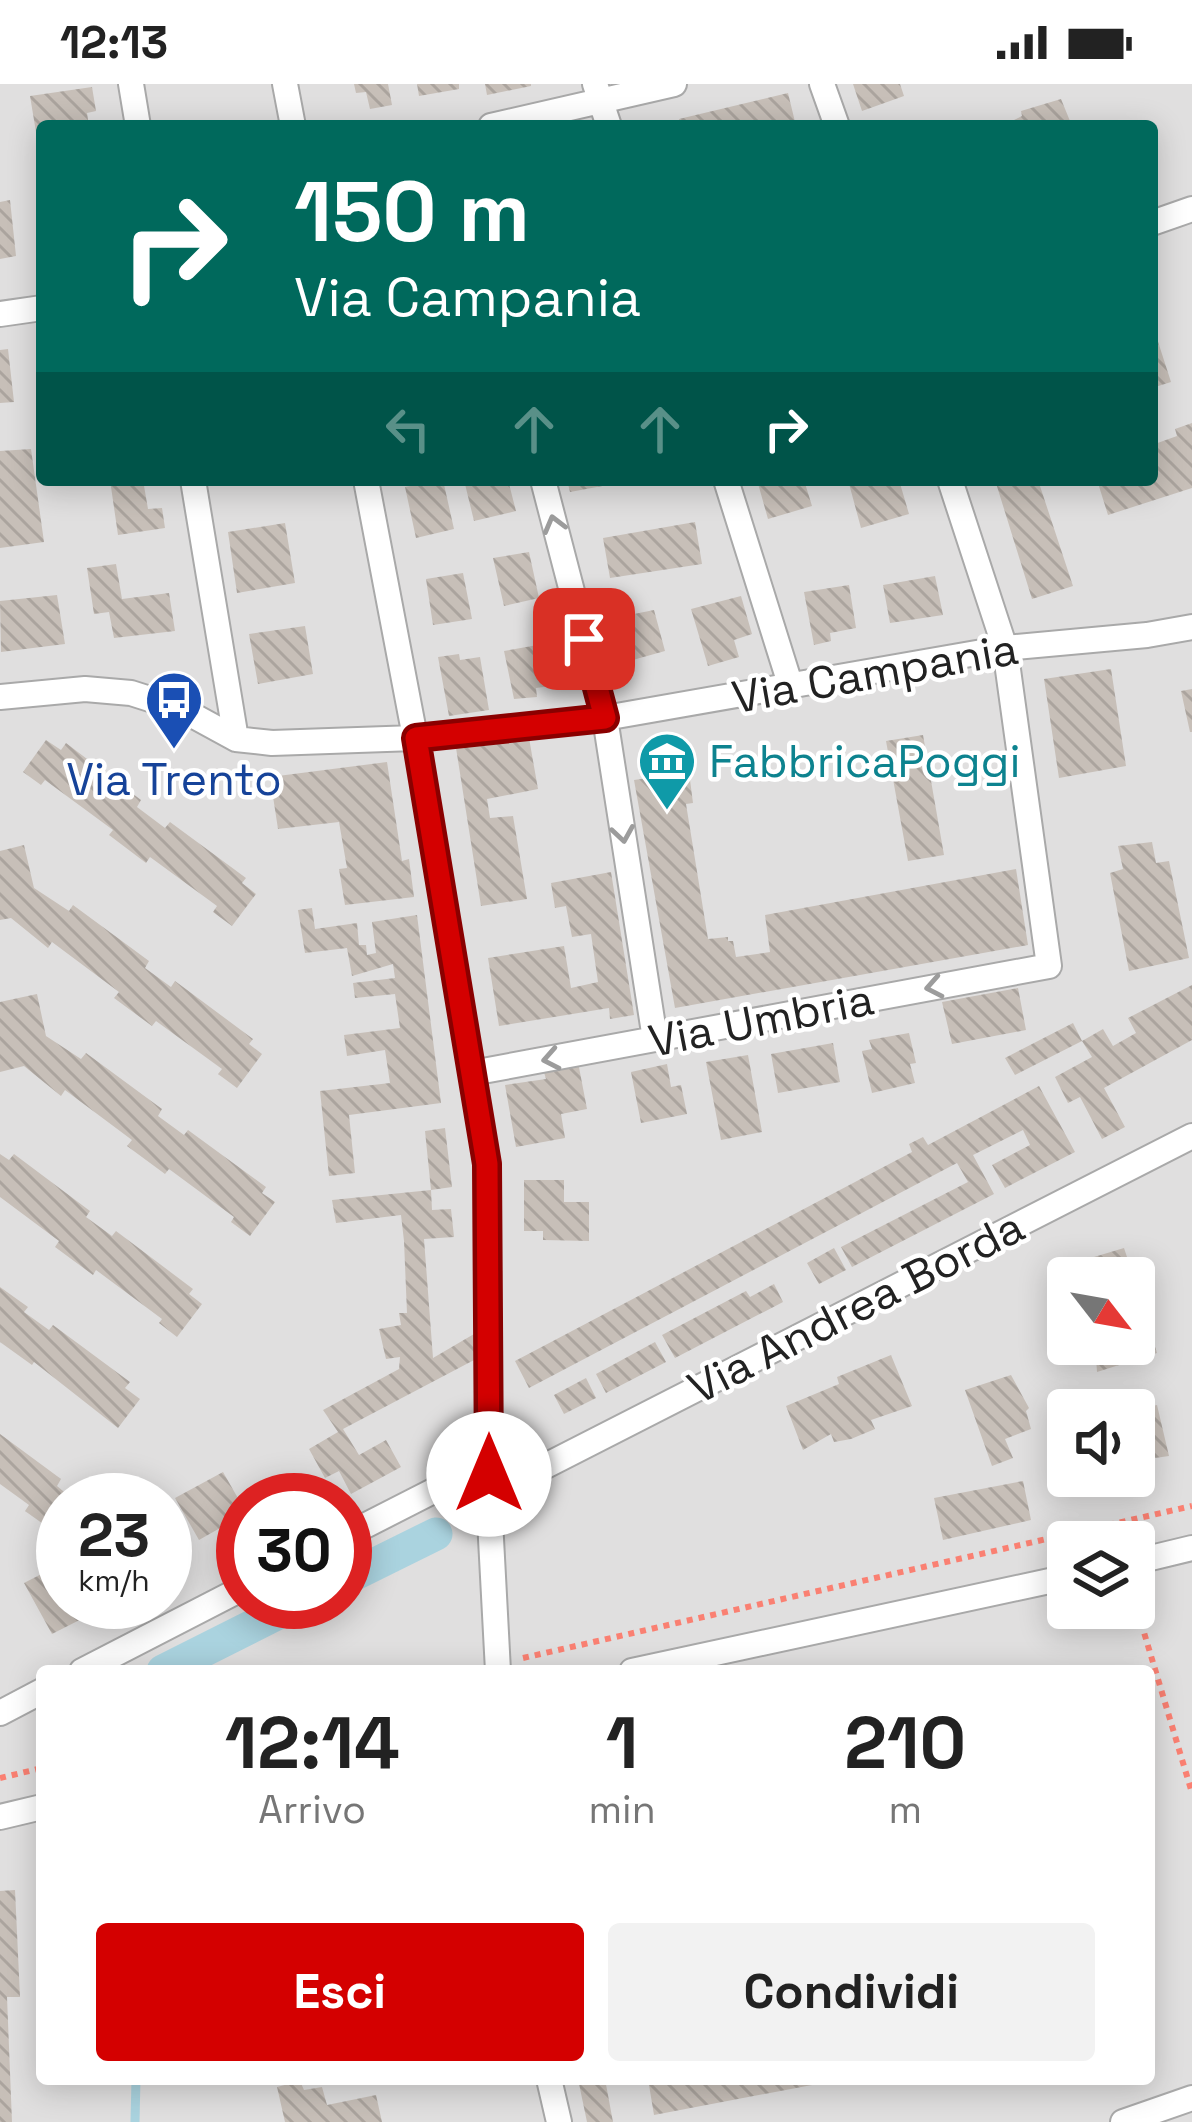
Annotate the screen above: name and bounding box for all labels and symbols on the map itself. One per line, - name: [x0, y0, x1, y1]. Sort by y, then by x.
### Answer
- one-way arrow: [543, 514, 568, 534]
- pin: [533, 588, 635, 690]
- street label: Via Campania: [728, 620, 1022, 726]
- bus stop icon: Via Trento: [143, 669, 205, 751]
- museum icon: FabbricaPoggi: [636, 730, 698, 812]
- place label: FabbricaPoggi: [709, 733, 1021, 790]
- place label: Via Trento: [66, 751, 282, 808]
- one-way arrow: [609, 824, 635, 844]
- street label: Via Umbria: [644, 970, 878, 1070]
- one-way arrow: [924, 973, 944, 999]
- one-way arrow: [541, 1045, 561, 1071]
- street label: Via Andrea Borda: [678, 1198, 1034, 1416]
- north arrow: [1047, 1257, 1155, 1365]
- position arrow: [426, 1411, 552, 1537]
- speed limit sign: 30: [216, 1473, 372, 1629]

